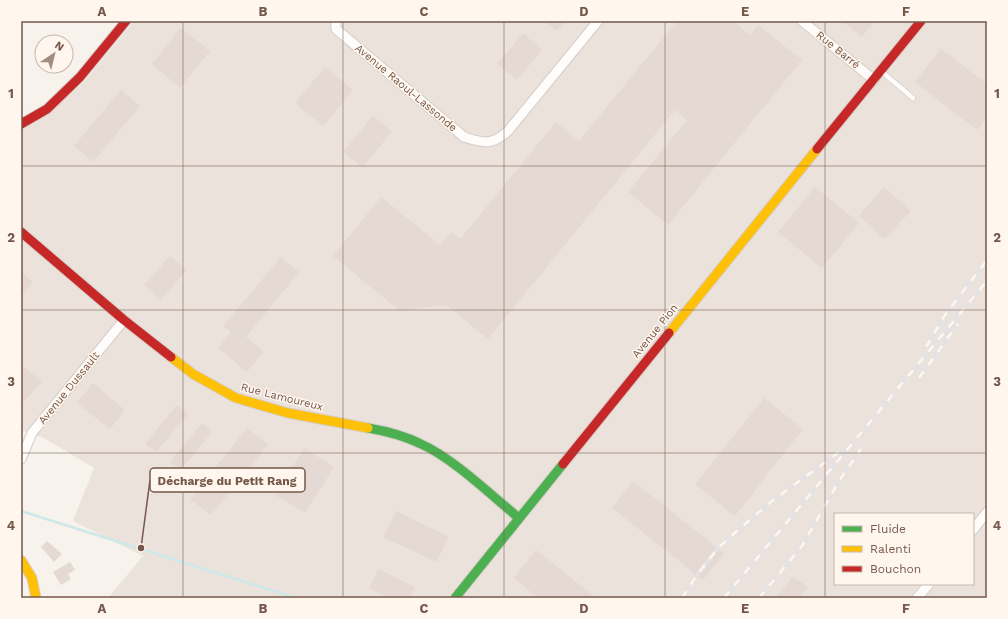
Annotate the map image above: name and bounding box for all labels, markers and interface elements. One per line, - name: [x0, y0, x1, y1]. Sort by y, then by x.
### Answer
- text: A: [98, 4, 107, 19]
- text: B: [259, 4, 268, 19]
- text: C: [420, 4, 429, 19]
- text: D: [579, 4, 589, 19]
- text: E: [741, 4, 749, 19]
- text: F: [902, 4, 910, 19]
- street label: Rue Barré: [813, 28, 863, 72]
- north arrow: [34, 34, 74, 74]
- text: N: [52, 39, 67, 54]
- street label: Avenue Raoul-Lassonde: [352, 42, 460, 134]
- text: 1: [8, 86, 14, 101]
- text: 1: [994, 86, 1000, 101]
- text: 2: [7, 230, 15, 245]
- text: 2: [993, 230, 1001, 245]
- street label: Avenue Pion: [629, 301, 681, 361]
- street label: Avenue Dussault: [36, 349, 103, 427]
- text: 3: [7, 374, 15, 389]
- text: 3: [993, 374, 1001, 389]
- street label: Rue Lamoureux: [240, 381, 324, 414]
- callout: Décharge du Petit Rang: [150, 468, 305, 492]
- text: Décharge du Petit Rang: [158, 474, 297, 488]
- legend: [834, 513, 974, 585]
- text: 4: [7, 518, 16, 533]
- text: 4: [993, 518, 1002, 533]
- text: Fluide: [870, 522, 906, 536]
- text: Ralenti: [870, 542, 911, 556]
- text: Bouchon: [870, 562, 921, 576]
- text: A: [98, 601, 107, 616]
- text: B: [259, 601, 268, 616]
- text: C: [420, 601, 429, 616]
- text: D: [579, 601, 589, 616]
- text: E: [741, 601, 749, 616]
- text: F: [902, 601, 910, 616]

